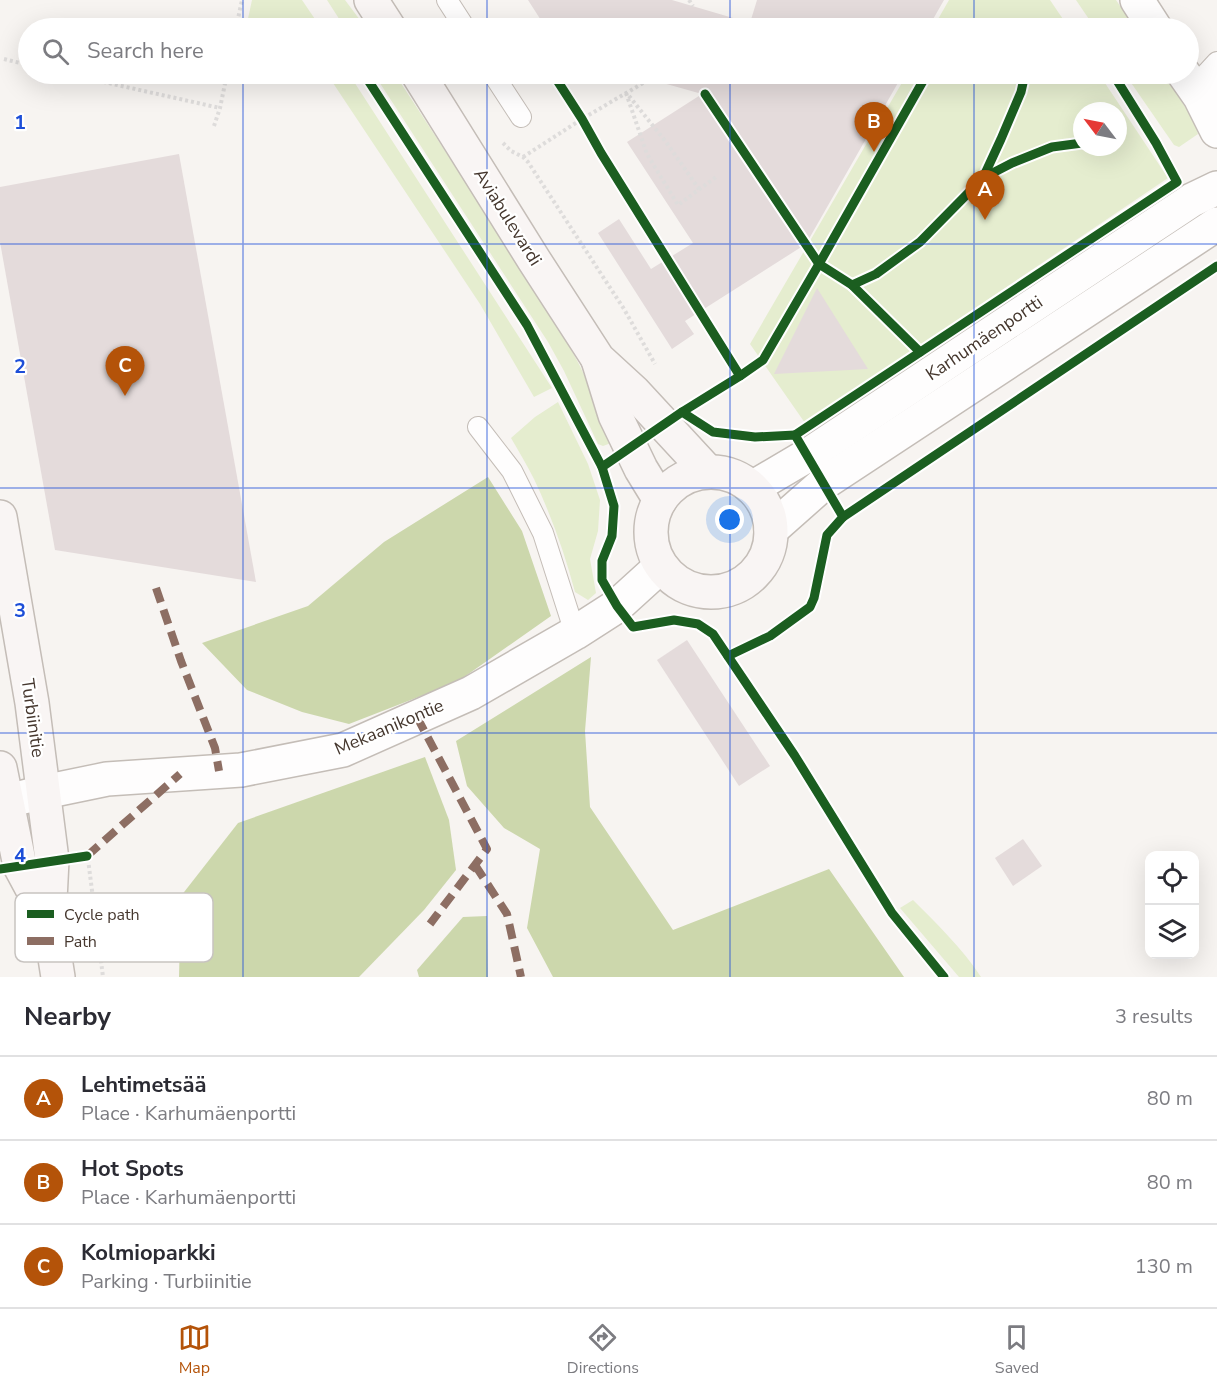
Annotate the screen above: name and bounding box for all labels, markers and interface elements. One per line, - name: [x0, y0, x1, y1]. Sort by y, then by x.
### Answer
- search box: [18, 18, 1199, 84]
- icon: search: [39, 35, 72, 68]
- text: Search here: [87, 36, 204, 66]
- pin: B: [854, 102, 894, 152]
- north arrow: [1073, 102, 1127, 156]
- text: 1: [14, 109, 26, 136]
- street label: Aviabulevardi: [469, 164, 547, 270]
- pin: A: [966, 170, 1004, 220]
- street label: Karhumäenportti: [921, 290, 1047, 386]
- pin: C: [106, 346, 144, 396]
- text: 2: [14, 353, 26, 380]
- your location: [715, 505, 744, 534]
- text: 3: [14, 597, 26, 624]
- street label: Turbiinitie: [16, 677, 50, 759]
- street label: Mekaanikontie: [331, 693, 447, 761]
- text: 4: [14, 842, 26, 869]
- map controls: [1145, 851, 1199, 959]
- button: locate: [1145, 851, 1199, 905]
- legend: [15, 893, 213, 962]
- text: Cycle path: [64, 904, 140, 926]
- button: layers: [1145, 905, 1199, 959]
- text: Path: [64, 931, 97, 953]
- text: Nearby: [24, 999, 111, 1034]
- text: 3 results: [1115, 1003, 1193, 1030]
- text: Lehtimetsää: [81, 1070, 207, 1100]
- text: A: [36, 1085, 51, 1112]
- text: 80 m: [1147, 1085, 1193, 1112]
- text: Place · Karhumäenportti: [81, 1100, 296, 1127]
- text: Hot Spots: [81, 1154, 184, 1184]
- text: B: [37, 1169, 50, 1196]
- text: 80 m: [1147, 1169, 1193, 1196]
- text: Place · Karhumäenportti: [81, 1184, 296, 1211]
- text: Kolmioparkki: [81, 1238, 216, 1268]
- text: C: [37, 1253, 50, 1280]
- text: 130 m: [1135, 1253, 1193, 1280]
- text: Parking · Turbiinitie: [81, 1268, 252, 1295]
- tab: Map: [178, 1321, 211, 1379]
- tab: Directions: [567, 1321, 639, 1379]
- tab: Saved: [995, 1321, 1039, 1379]

